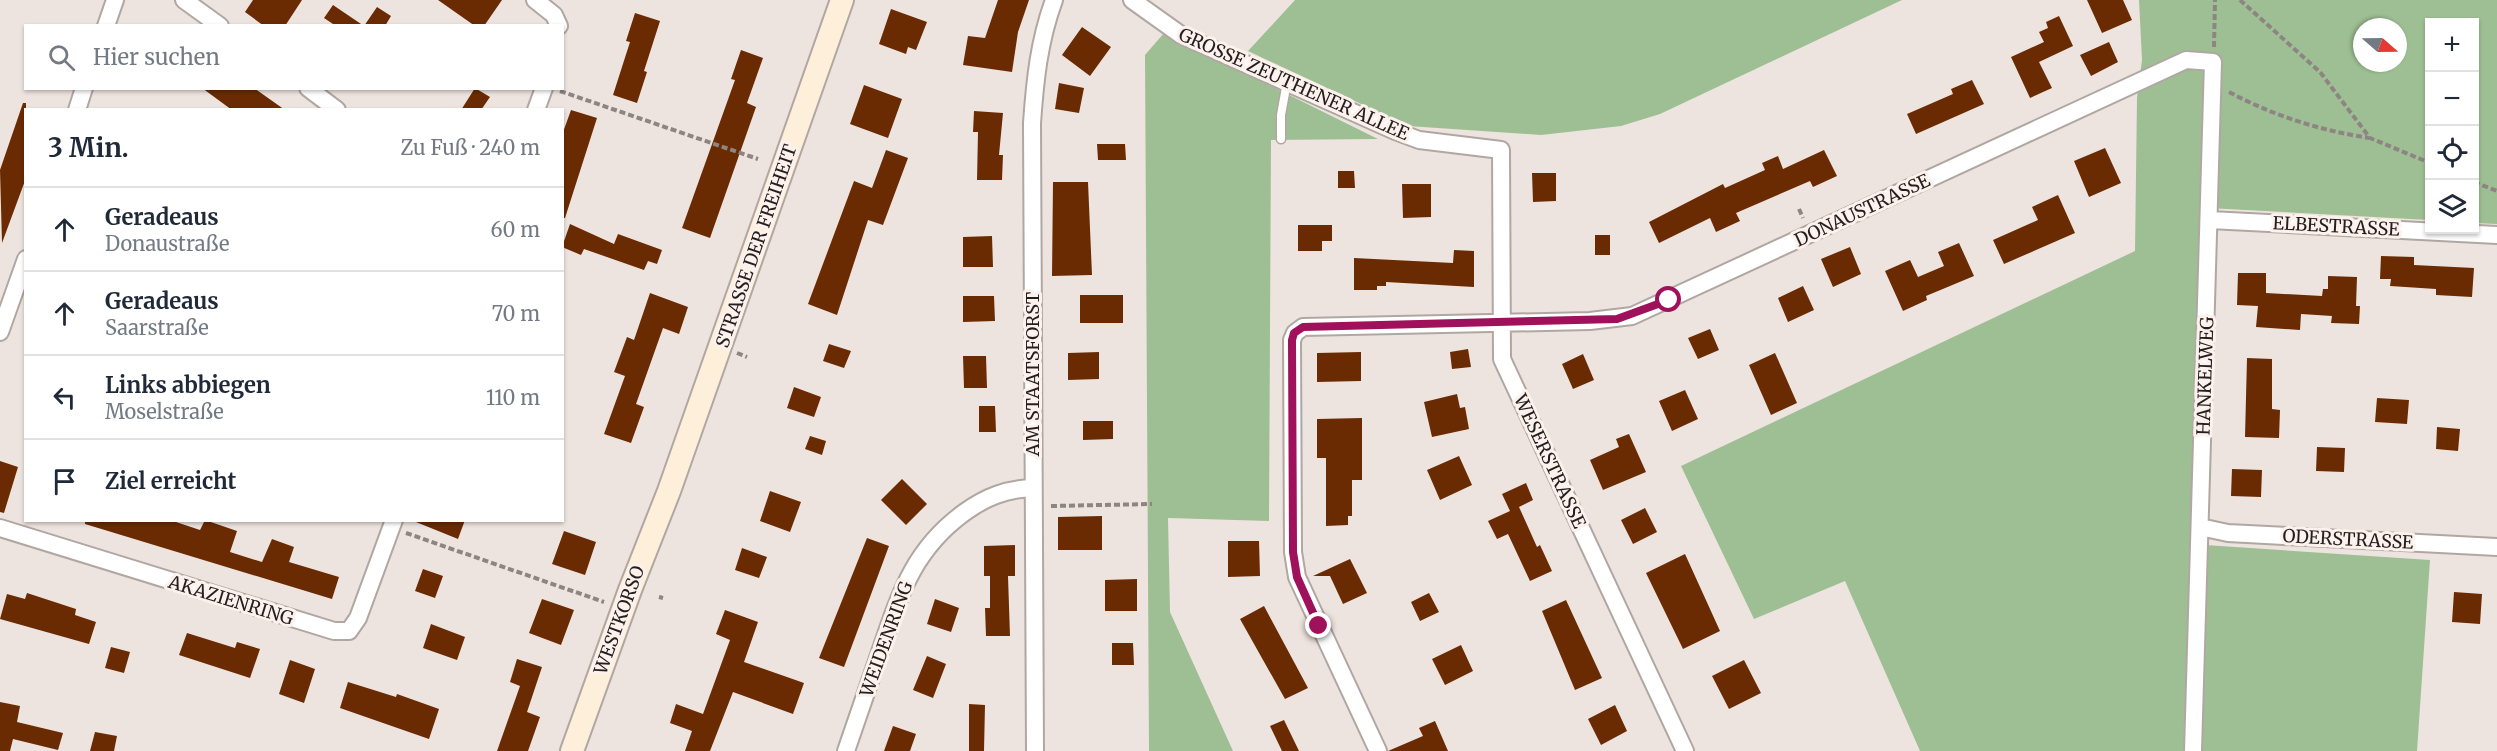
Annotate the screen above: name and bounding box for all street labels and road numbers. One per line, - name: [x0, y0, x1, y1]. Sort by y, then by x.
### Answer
- street label: GROSSE ZEUTHENER ALLEE: [1175, 23, 1413, 146]
- street label: STRASSE DER FREIHEIT: [710, 141, 802, 351]
- street label: DONAUSTRASSE: [1791, 168, 1934, 251]
- street label: ELBESTRASSE: [2272, 211, 2401, 241]
- street label: AM STAATSFORST: [1021, 291, 1044, 457]
- street label: HANKELWEG: [2191, 316, 2219, 436]
- street label: WESERSTRASSE: [1508, 389, 1591, 532]
- street label: ODERSTRASSE: [2282, 524, 2415, 554]
- street label: WESTKORSO: [588, 562, 649, 678]
- street label: AKAZIENRING: [165, 570, 296, 630]
- street label: WEIDENRING: [854, 578, 918, 701]

